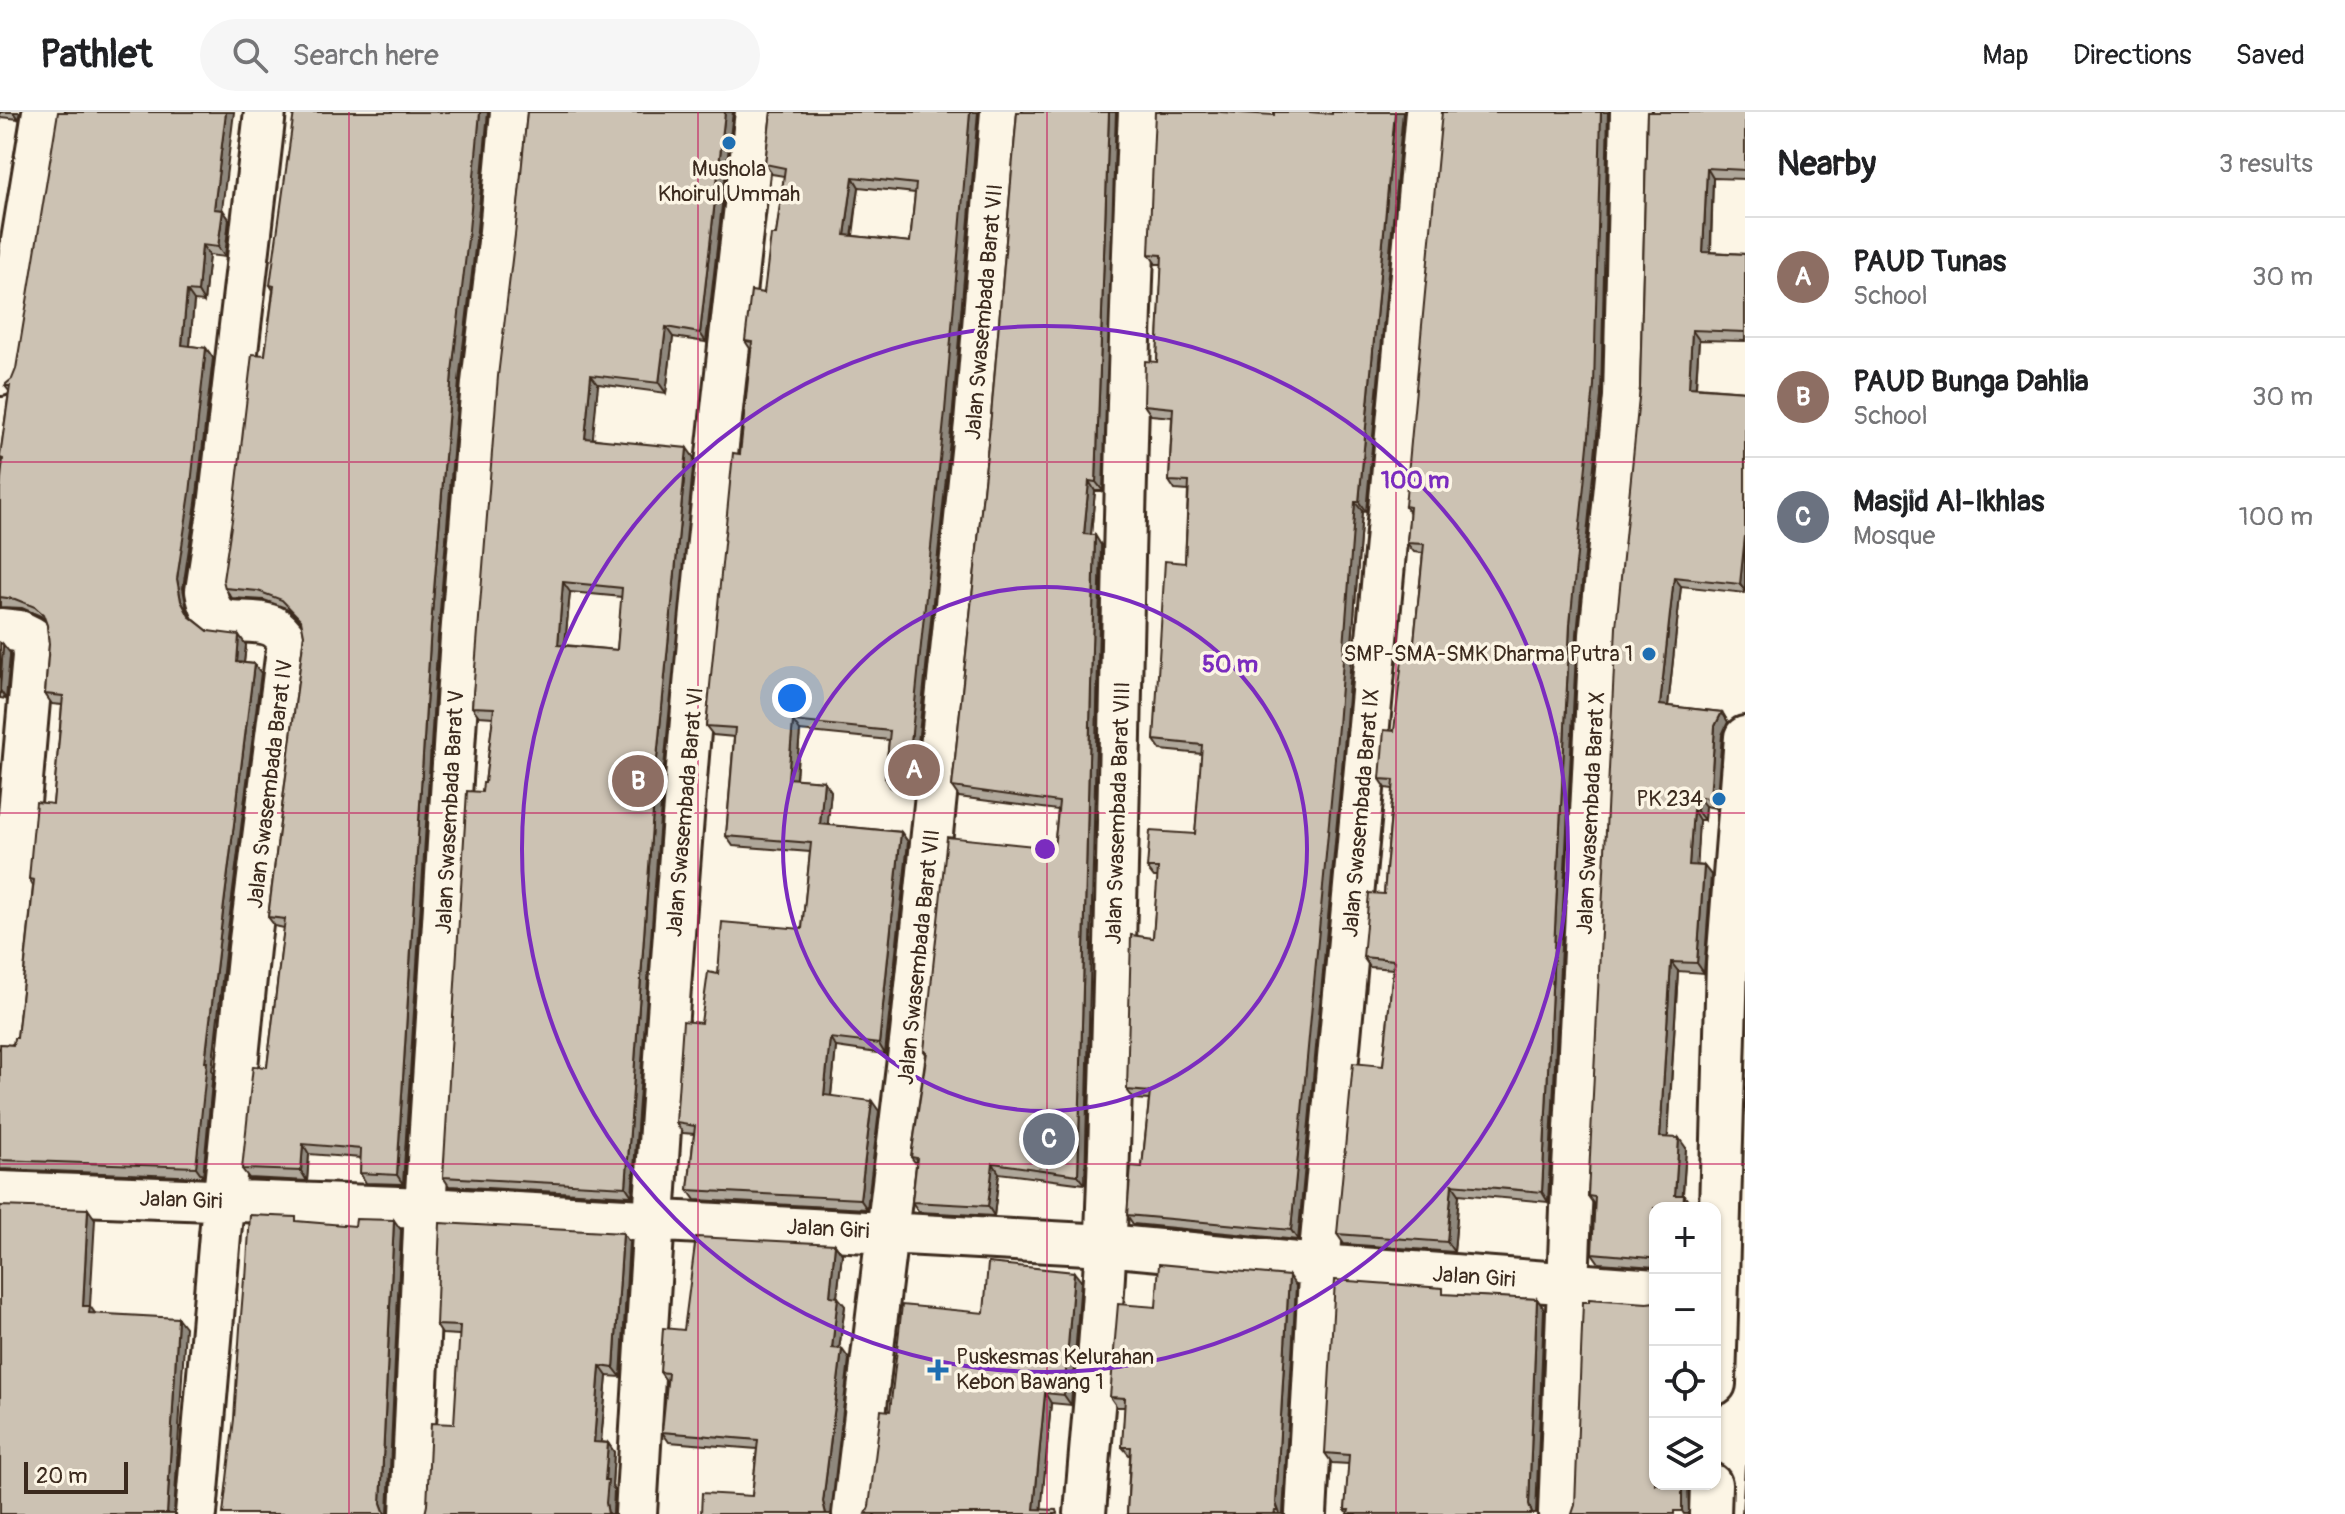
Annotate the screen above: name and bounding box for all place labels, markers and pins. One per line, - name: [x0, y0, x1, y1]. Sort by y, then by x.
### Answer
- marker: Mushola Khoirul Ummah: [720, 134, 738, 152]
- place label: Mushola Khoirul Ummah: [658, 155, 800, 208]
- place label: SMP-SMA-SMK Dharma Putra 1: [1344, 640, 1633, 668]
- marker: SMP-SMA-SMK Dharma Putra 1: [1640, 645, 1658, 663]
- pin: A: [888, 740, 940, 800]
- pin: B: [612, 751, 664, 811]
- place label: PK 234: [1636, 785, 1703, 813]
- marker: PK 234: [1710, 790, 1728, 808]
- centre of rings: [1031, 835, 1059, 863]
- pin: C: [1023, 1109, 1075, 1169]
- place label: Puskesmas Kelurahan Kebon Bawang 1: [956, 1343, 1154, 1396]
- marker: Puskesmas Kelurahan Kebon Bawang 1: [927, 1359, 949, 1381]

